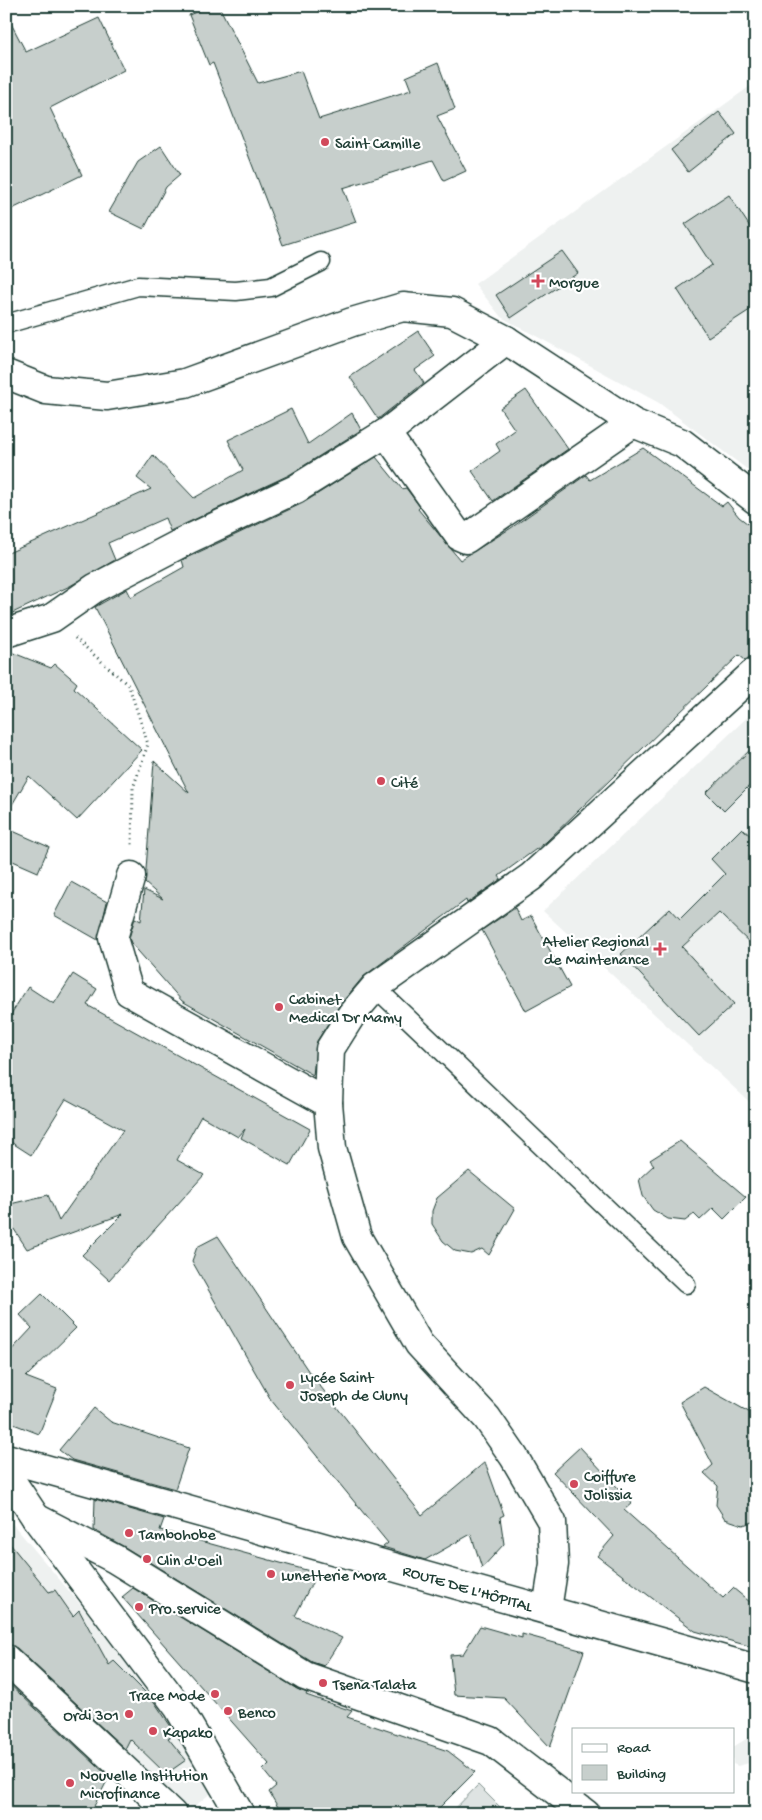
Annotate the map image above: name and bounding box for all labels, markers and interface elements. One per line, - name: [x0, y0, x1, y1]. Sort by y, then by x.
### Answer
- marker: Saint Camille: [319, 136, 331, 148]
- place label: Saint Camille: [335, 136, 421, 155]
- marker: Morgue: [531, 274, 545, 288]
- place label: Morgue: [549, 275, 600, 294]
- marker: Cité: [375, 775, 387, 787]
- place label: Cité: [391, 775, 419, 794]
- place label: Atelier Regional de Maintenance: [543, 934, 650, 971]
- marker: Atelier Regional de Maintenance: [653, 942, 667, 956]
- place label: Cabinet Medical Dr Mamy: [289, 992, 402, 1029]
- marker: Cabinet Medical Dr Mamy: [273, 1001, 285, 1013]
- place label: Lycée Saint Joseph de Cluny: [300, 1370, 408, 1407]
- marker: Lycée Saint Joseph de Cluny: [284, 1379, 296, 1391]
- place label: Coiffure Jolissia: [584, 1469, 636, 1506]
- marker: Coiffure Jolissia: [568, 1478, 580, 1490]
- marker: Tambohobe: [123, 1527, 135, 1539]
- place label: Tambohobe: [138, 1527, 216, 1546]
- marker: Clin d'Oeil: [141, 1553, 153, 1565]
- place label: Clin d'Oeil: [157, 1553, 222, 1572]
- street label: ROUTE DE L'HÔPITAL: [400, 1563, 535, 1618]
- marker: Lunetterie Mora: [265, 1568, 277, 1580]
- place label: Lunetterie Mora: [281, 1568, 388, 1587]
- marker: Pro.service: [133, 1601, 145, 1613]
- place label: Pro.service: [148, 1601, 222, 1620]
- marker: Tsena Talata: [317, 1677, 329, 1689]
- place label: Tsena Talata: [332, 1677, 418, 1696]
- place label: Trace Mode: [129, 1688, 206, 1707]
- marker: Trace Mode: [209, 1688, 221, 1700]
- marker: Benco: [222, 1705, 234, 1717]
- place label: Benco: [237, 1705, 276, 1724]
- place label: Ordi 301: [63, 1708, 119, 1727]
- marker: Ordi 301: [123, 1708, 135, 1720]
- marker: Kapako: [147, 1725, 159, 1737]
- place label: Kapako: [163, 1725, 213, 1744]
- legend: [572, 1728, 734, 1792]
- text: Road: [617, 1740, 651, 1758]
- text: Building: [616, 1766, 666, 1784]
- place label: Nouvelle Institution Microfinance: [80, 1768, 208, 1805]
- marker: Nouvelle Institution Microfinance: [64, 1777, 76, 1789]

